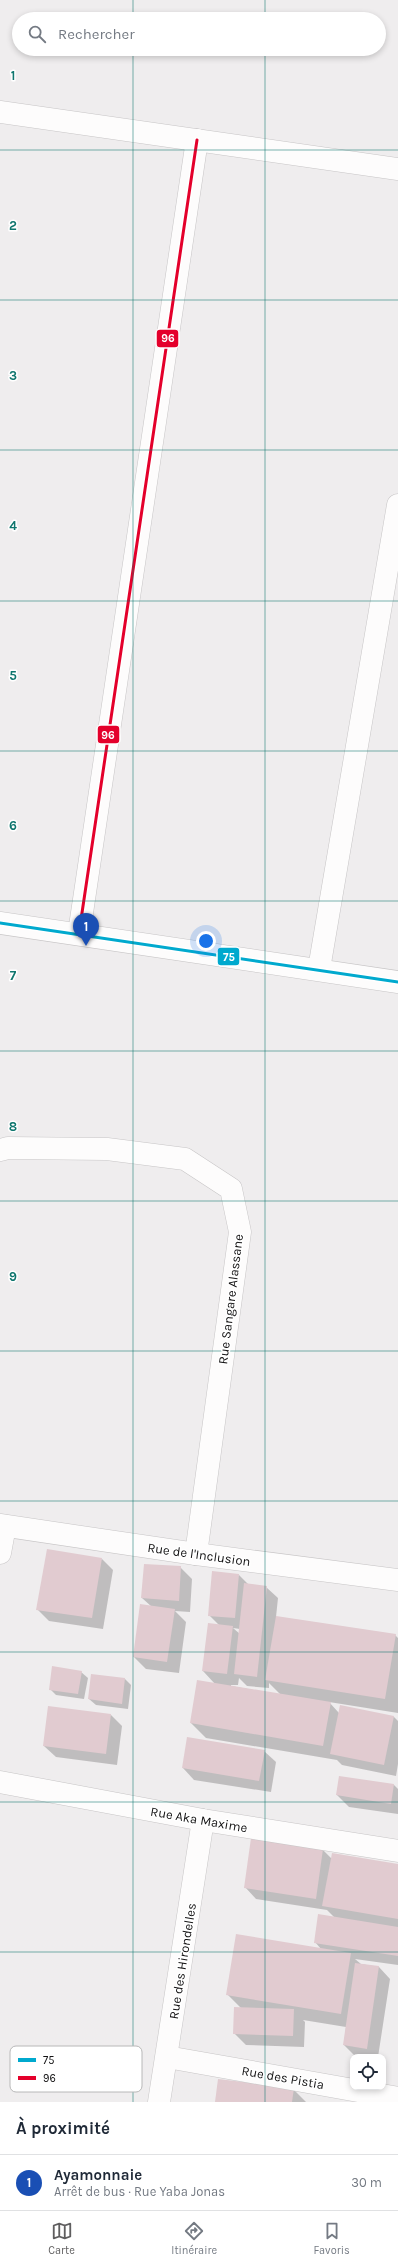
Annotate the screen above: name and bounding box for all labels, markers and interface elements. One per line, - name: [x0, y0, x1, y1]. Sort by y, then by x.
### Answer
- search box: [12, 12, 386, 56]
- icon: search: [26, 23, 48, 45]
- text: Rechercher: [58, 25, 135, 43]
- text: 1: [11, 68, 15, 83]
- text: 2: [9, 218, 17, 233]
- line badge: 96: [156, 329, 179, 348]
- text: 96: [161, 332, 175, 345]
- text: 3: [9, 368, 17, 383]
- text: 4: [9, 518, 17, 533]
- text: 5: [9, 668, 17, 683]
- line badge: 96: [97, 725, 120, 744]
- text: 96: [101, 729, 115, 742]
- text: 6: [9, 818, 17, 833]
- pin: 1: [73, 913, 99, 946]
- your location: [196, 931, 216, 951]
- line badge: 75: [217, 947, 240, 966]
- text: 75: [223, 951, 235, 964]
- text: 7: [10, 968, 17, 983]
- text: 8: [9, 1119, 17, 1134]
- street label: Rue Sangare Alassane: [215, 1233, 246, 1365]
- text: 9: [9, 1269, 17, 1284]
- street label: Rue de l'Inclusion: [146, 1540, 251, 1569]
- street label: Rue Aka Maxime: [149, 1804, 249, 1835]
- street label: Rue des Hirondelles: [166, 1902, 199, 2020]
- legend: [10, 2046, 142, 2092]
- text: 75: [43, 2054, 54, 2067]
- map controls: [350, 2054, 386, 2090]
- button: locate: [350, 2054, 386, 2090]
- street label: Rue des Pistia: [240, 2063, 325, 2092]
- text: 96: [43, 2072, 56, 2085]
- text: À proximité: [16, 2118, 110, 2138]
- text: Ayamonnaie: [54, 2166, 142, 2184]
- text: 1: [27, 2175, 31, 2190]
- text: 30 m: [351, 2175, 382, 2190]
- text: Arrêt de bus · Rue Yaba Jonas: [54, 2184, 225, 2199]
- tab: Carte: [48, 2220, 75, 2257]
- tab: Itinéraire: [171, 2220, 217, 2257]
- tab: Favoris: [314, 2220, 350, 2257]

